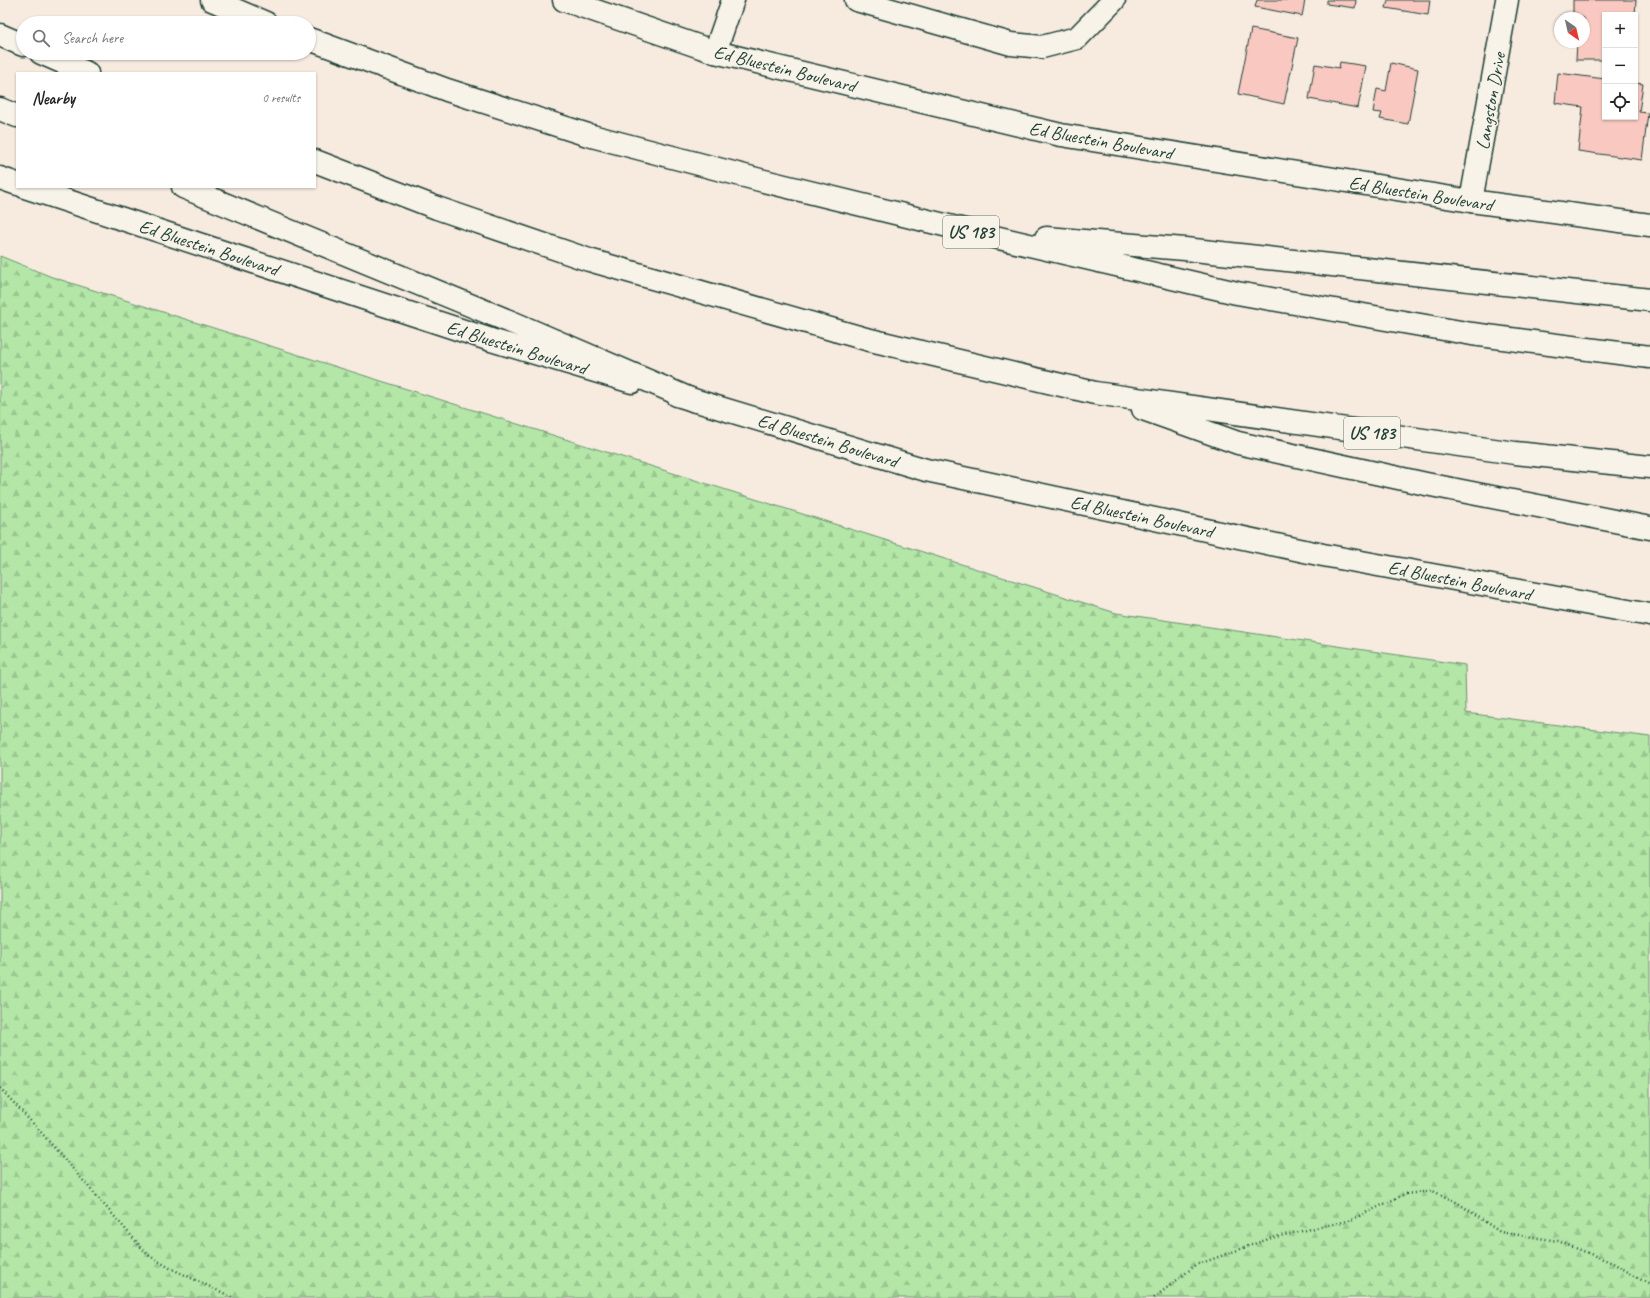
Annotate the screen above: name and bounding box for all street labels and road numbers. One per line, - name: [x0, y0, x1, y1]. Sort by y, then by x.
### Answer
- street label: Ed Bluestein Boulevard: [711, 40, 861, 99]
- street label: Langston Drive: [1471, 49, 1512, 152]
- street label: Ed Bluestein Boulevard: [1027, 117, 1177, 166]
- street label: Ed Bluestein Boulevard: [1347, 171, 1497, 218]
- street label: Ed Bluestein Boulevard: [136, 214, 284, 283]
- road number: US 183: [943, 216, 999, 248]
- street label: Ed Bluestein Boulevard: [444, 315, 592, 381]
- street label: Ed Bluestein Boulevard: [755, 408, 903, 474]
- road number: US 183: [1344, 417, 1400, 449]
- street label: Ed Bluestein Boulevard: [1068, 490, 1218, 544]
- street label: Ed Bluestein Boulevard: [1386, 555, 1536, 607]

